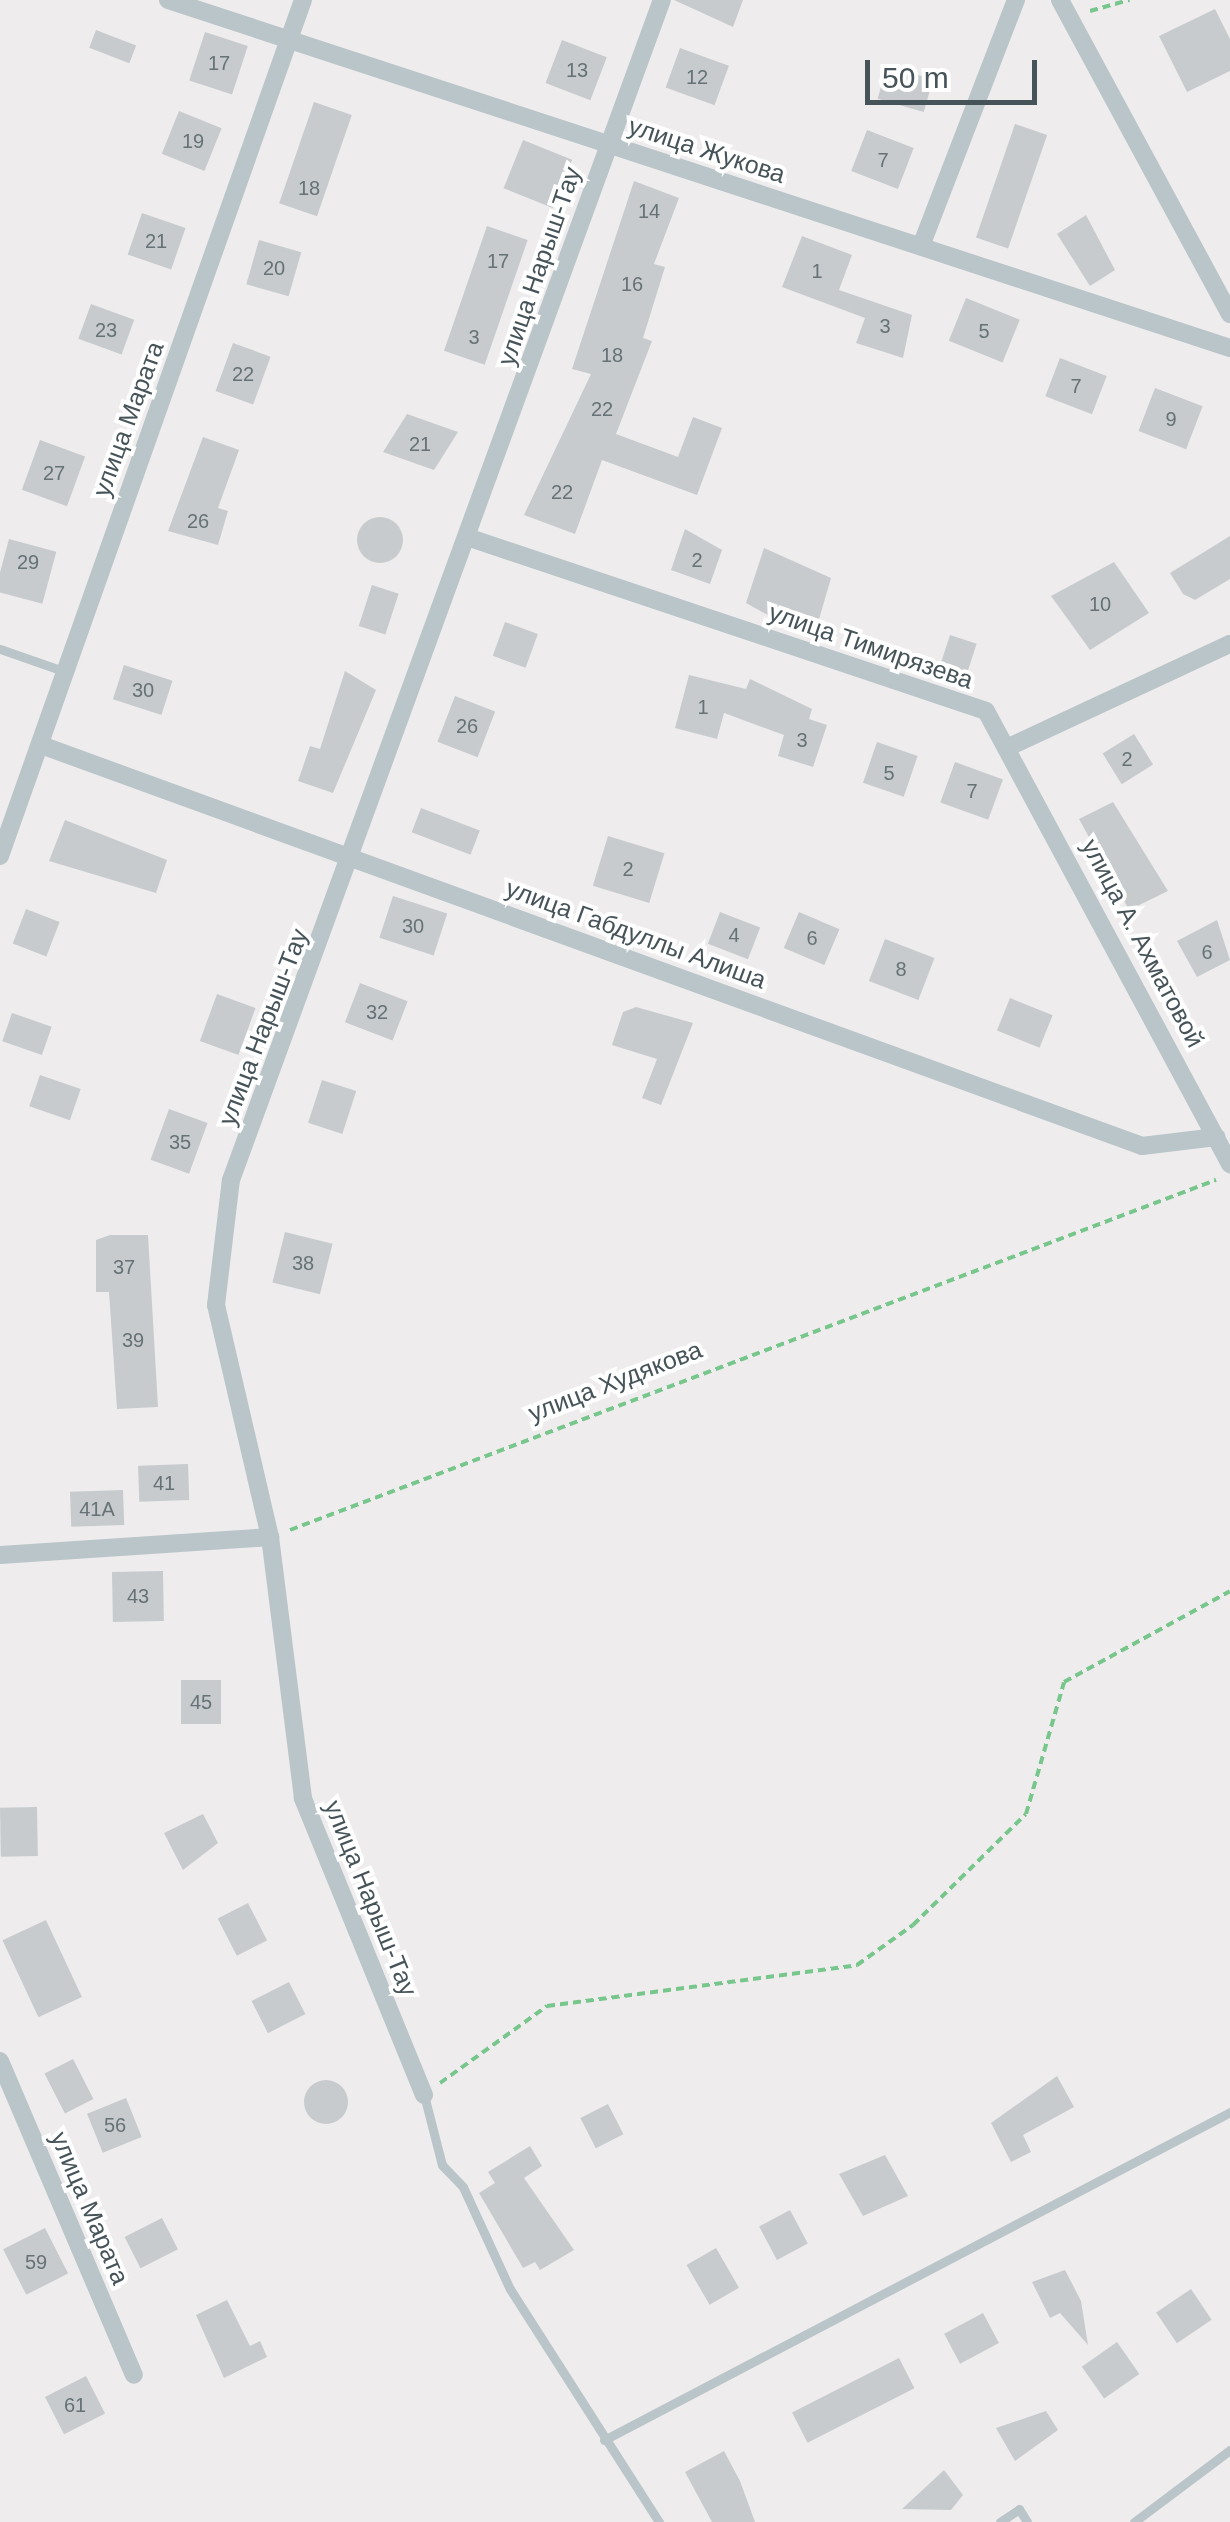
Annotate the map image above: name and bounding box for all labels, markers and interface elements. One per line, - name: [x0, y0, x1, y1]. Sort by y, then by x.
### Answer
- scale bar: [870, 40, 1042, 102]
- house number: 17: [208, 51, 230, 75]
- house number: 13: [566, 58, 588, 82]
- text: 50 m: [882, 61, 949, 94]
- house number: 12: [686, 65, 708, 89]
- street label: улица Жукова: [625, 111, 789, 189]
- house number: 19: [182, 129, 204, 153]
- house number: 7: [877, 148, 889, 172]
- street label: улица Нарыш-Тау: [491, 163, 587, 369]
- house number: 18: [298, 176, 320, 200]
- house number: 14: [638, 199, 660, 223]
- house number: 21: [145, 229, 167, 253]
- house number: 17: [487, 249, 509, 273]
- house number: 20: [263, 256, 285, 280]
- house number: 1: [811, 259, 823, 283]
- house number: 16: [621, 272, 643, 296]
- house number: 3: [879, 314, 891, 338]
- house number: 23: [95, 318, 117, 342]
- house number: 5: [978, 319, 990, 343]
- house number: 3: [468, 325, 480, 349]
- street label: улица Марата: [86, 337, 170, 501]
- house number: 18: [601, 343, 623, 367]
- house number: 22: [232, 362, 254, 386]
- house number: 7: [1070, 374, 1082, 398]
- house number: 22: [591, 397, 613, 421]
- house number: 9: [1165, 407, 1177, 431]
- house number: 21: [409, 432, 431, 456]
- house number: 27: [43, 461, 65, 485]
- house number: 22: [551, 480, 573, 504]
- house number: 26: [187, 509, 209, 533]
- house number: 2: [691, 548, 703, 572]
- house number: 29: [17, 550, 39, 574]
- house number: 10: [1089, 592, 1111, 616]
- street label: улица Тимирязева: [765, 597, 977, 695]
- house number: 30: [132, 678, 154, 702]
- house number: 1: [697, 695, 709, 719]
- house number: 26: [456, 714, 478, 738]
- house number: 3: [796, 728, 808, 752]
- house number: 2: [1121, 747, 1133, 771]
- house number: 5: [883, 761, 895, 785]
- house number: 7: [966, 779, 978, 803]
- street label: улица А. Ахматовой: [1075, 834, 1211, 1052]
- house number: 2: [622, 857, 634, 881]
- street label: улица Габдуллы Алиша: [502, 873, 770, 995]
- house number: 30: [402, 914, 424, 938]
- house number: 4: [728, 923, 740, 947]
- street label: улица Нарыш-Тау: [212, 924, 314, 1130]
- house number: 6: [806, 926, 818, 950]
- house number: 6: [1201, 940, 1213, 964]
- house number: 8: [895, 957, 907, 981]
- house number: 32: [366, 1000, 388, 1024]
- house number: 35: [169, 1130, 191, 1154]
- house number: 38: [292, 1251, 314, 1275]
- house number: 37: [113, 1255, 135, 1279]
- house number: 39: [122, 1328, 144, 1352]
- street label: улица Худякова: [524, 1334, 706, 1428]
- house number: 41: [153, 1471, 175, 1495]
- house number: 41А: [79, 1497, 115, 1521]
- house number: 43: [127, 1584, 149, 1608]
- house number: 45: [190, 1690, 212, 1714]
- street label: улица Нарыш-Тау: [318, 1796, 424, 2000]
- house number: 56: [104, 2113, 126, 2137]
- street label: улица Марата: [44, 2127, 136, 2289]
- house number: 59: [25, 2250, 47, 2274]
- house number: 61: [64, 2393, 86, 2417]

